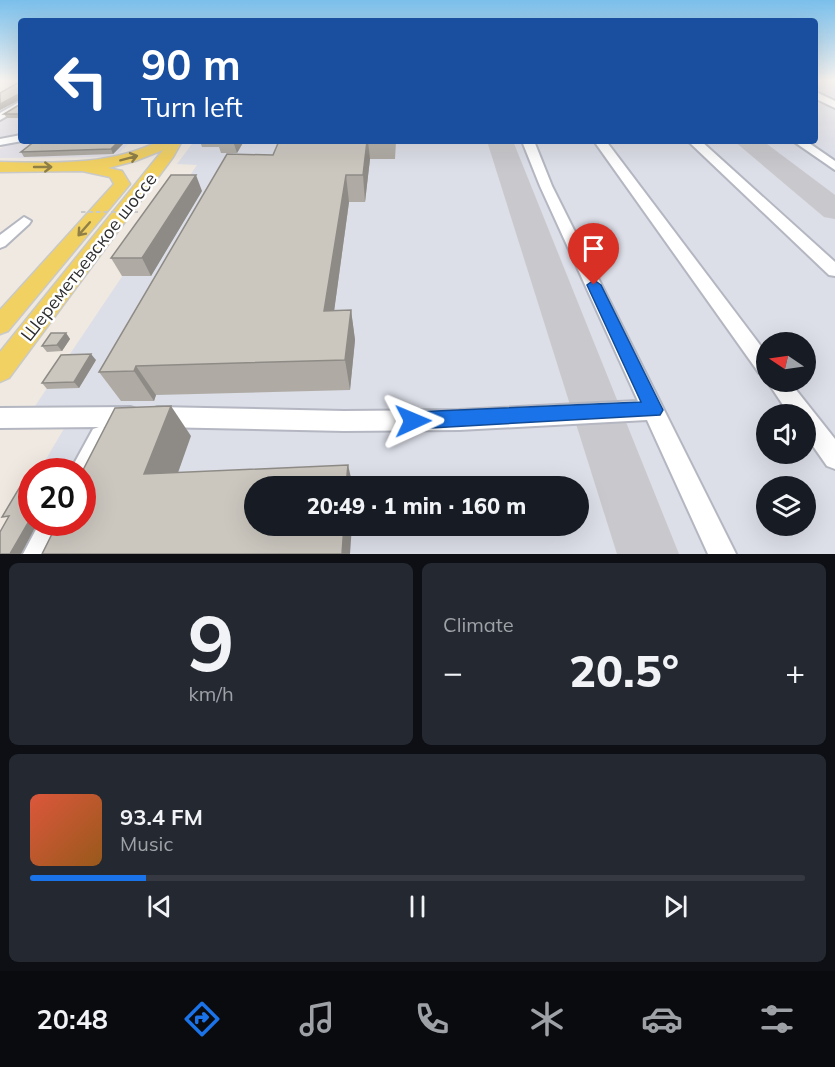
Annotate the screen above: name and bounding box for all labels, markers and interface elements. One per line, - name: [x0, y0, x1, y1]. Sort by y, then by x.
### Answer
- text: 90 m: [141, 38, 241, 91]
- icon: left: [42, 42, 120, 120]
- text: Turn left: [141, 90, 243, 124]
- one-way arrow: [119, 152, 138, 163]
- one-way arrow: [32, 161, 52, 173]
- street label: Шереметьевское шоссе: [16, 168, 162, 346]
- one-way arrow: [77, 221, 91, 236]
- pin: [568, 223, 619, 285]
- icon: arrive: [577, 232, 610, 265]
- north arrow: [756, 332, 816, 392]
- map controls: [756, 332, 816, 536]
- position arrow: [381, 389, 445, 453]
- button: sound: [756, 404, 816, 464]
- speed limit sign: 20: [18, 458, 96, 536]
- button: layers: [756, 476, 816, 536]
- text: 20:49 · 1 min · 160 m: [307, 492, 526, 520]
- text: 9: [188, 593, 234, 691]
- text: Climate: [443, 612, 514, 637]
- text: 20.5°: [569, 642, 679, 698]
- text: −: [443, 651, 463, 692]
- text: +: [785, 651, 805, 692]
- text: km/h: [188, 681, 234, 706]
- text: 93.4 FM: [120, 803, 203, 831]
- text: Music: [120, 831, 173, 856]
- icon: previous: [143, 890, 176, 923]
- icon: pause: [401, 890, 434, 923]
- icon: next: [659, 890, 692, 923]
- icon: directions: [181, 998, 223, 1040]
- icon: music: [296, 998, 338, 1040]
- icon: phone: [411, 998, 453, 1040]
- icon: climate: [526, 998, 568, 1040]
- icon: car: [641, 998, 683, 1040]
- icon: filters: [756, 998, 798, 1040]
- text: 20:48: [37, 1002, 108, 1036]

